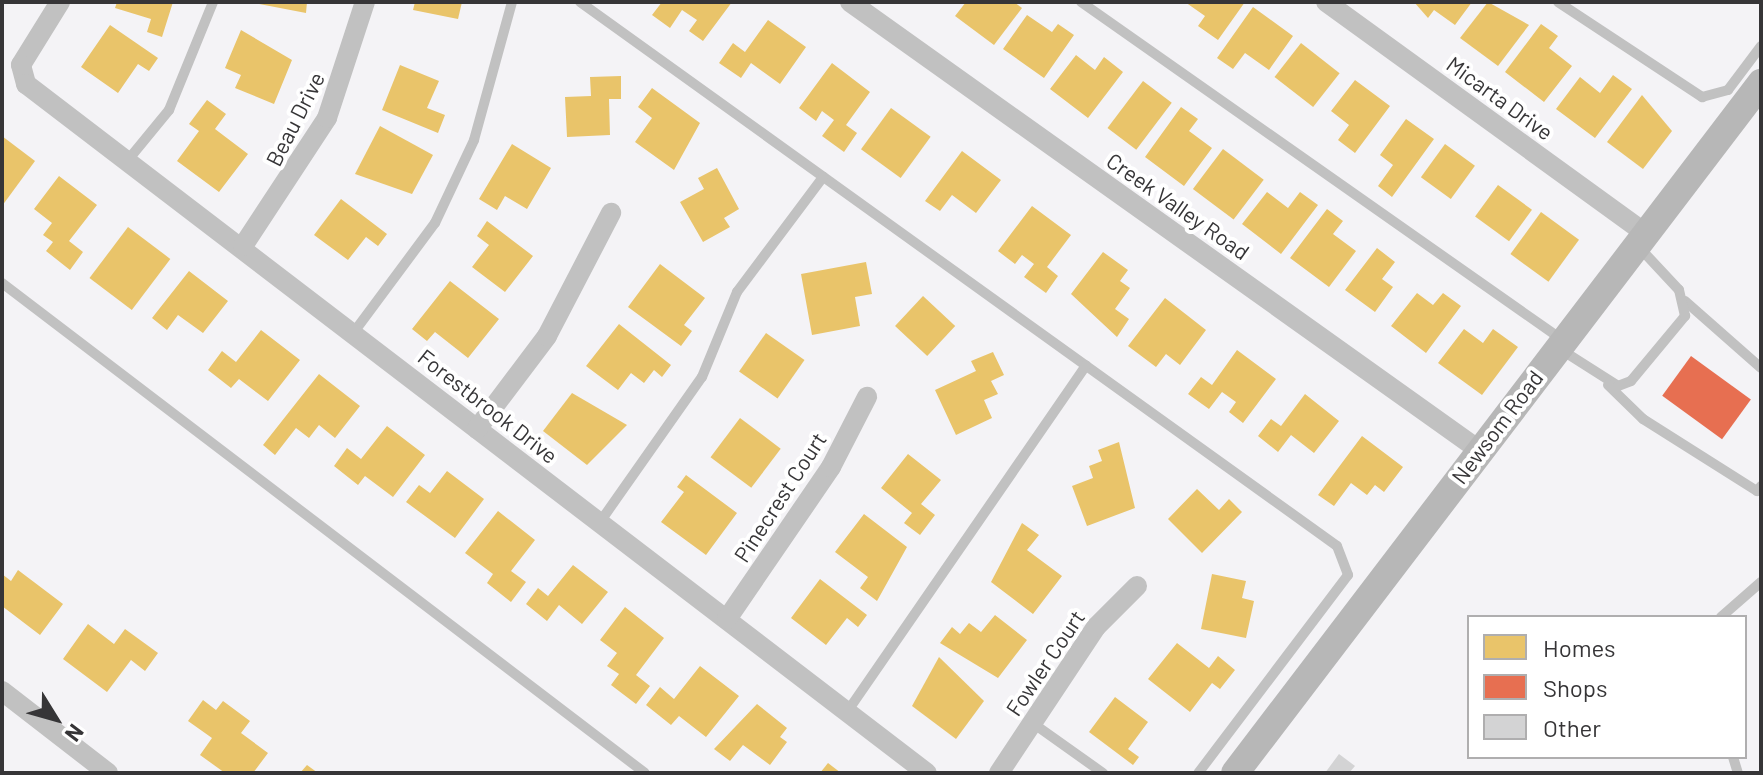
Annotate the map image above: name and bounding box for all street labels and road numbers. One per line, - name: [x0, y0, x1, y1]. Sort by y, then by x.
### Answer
- street label: Micarta Drive: [1442, 51, 1558, 145]
- street label: Beau Drive: [260, 68, 330, 170]
- street label: Creek Valley Road: [1102, 147, 1254, 265]
- street label: Forestbrook Drive: [413, 343, 563, 469]
- street label: Newsom Road: [1446, 365, 1548, 489]
- street label: Pinecrest Court: [728, 427, 832, 567]
- street label: Fowler Court: [1000, 605, 1090, 721]

